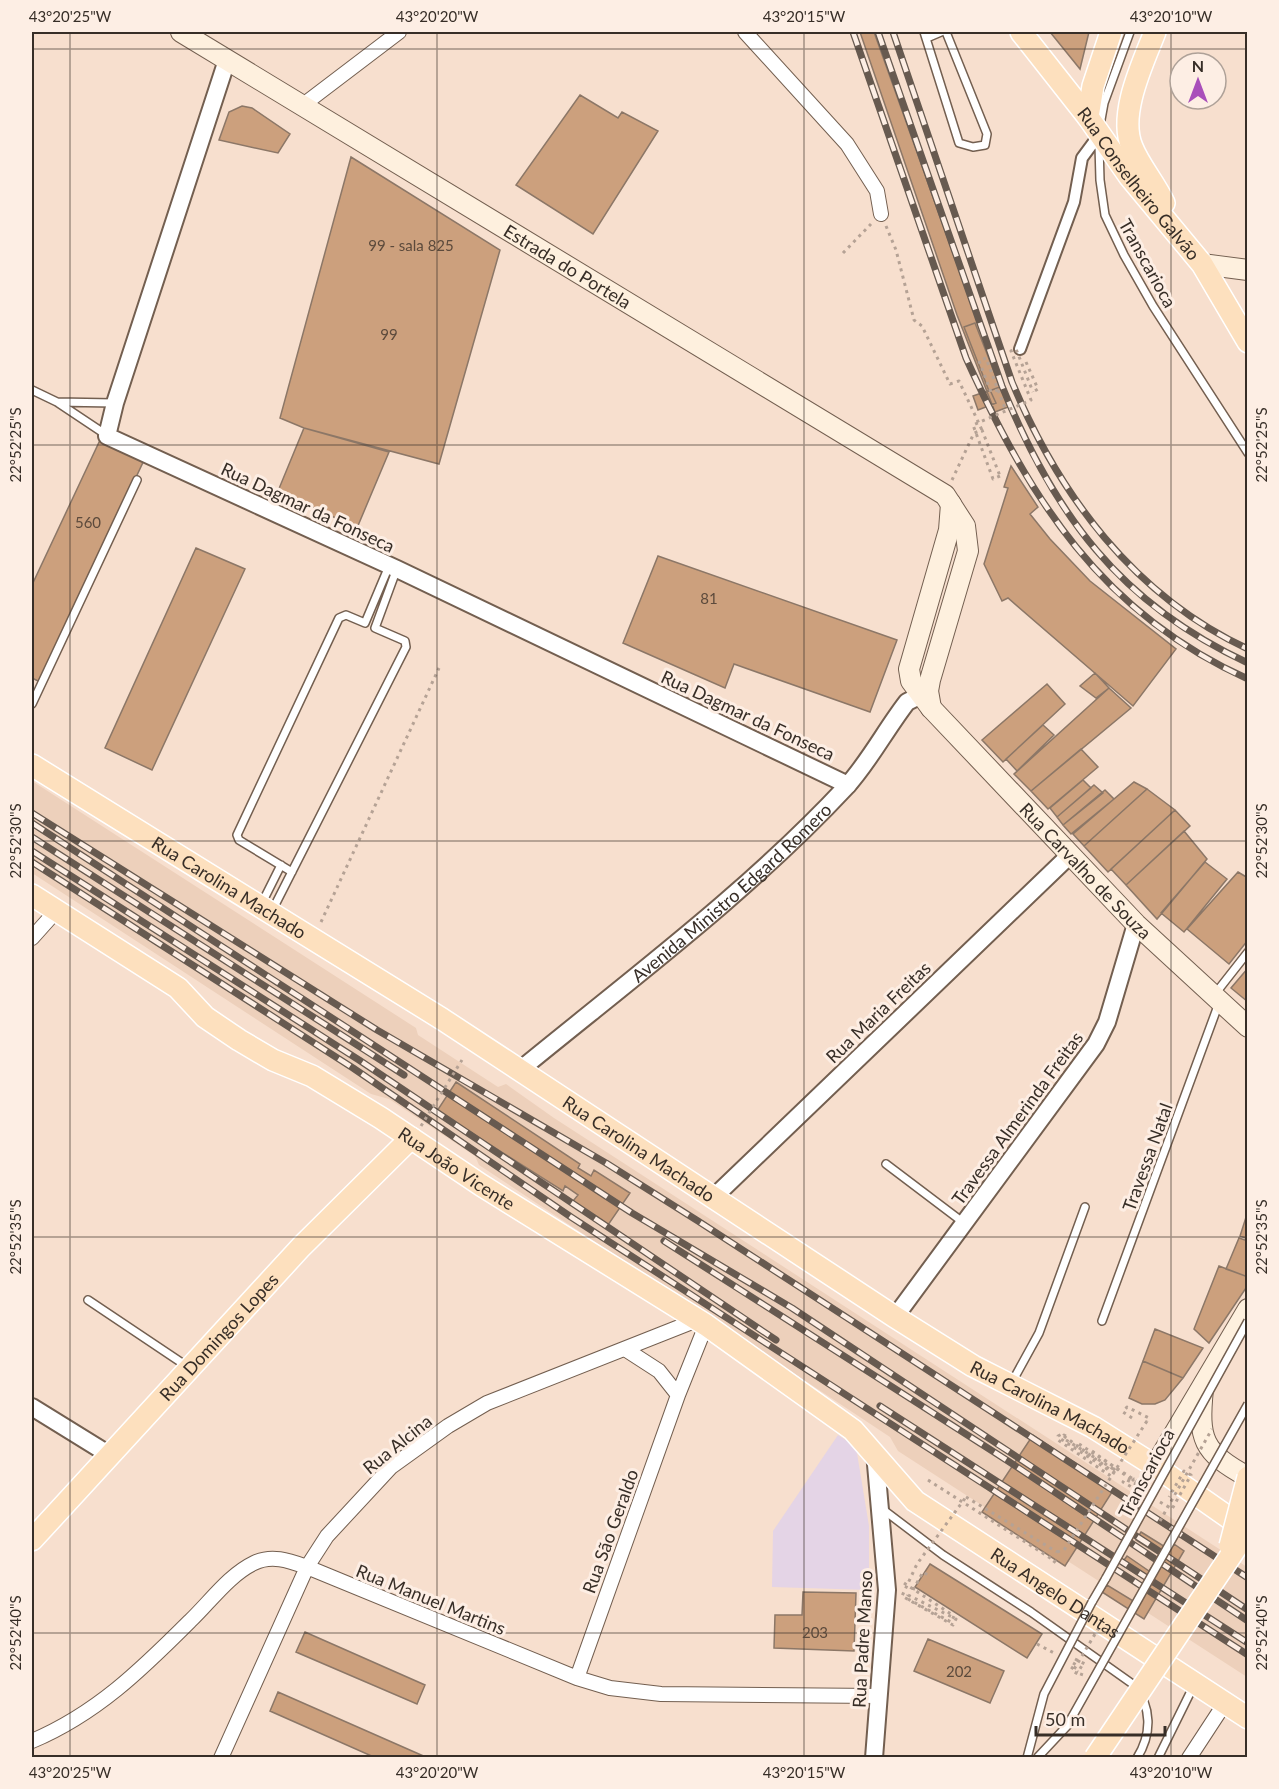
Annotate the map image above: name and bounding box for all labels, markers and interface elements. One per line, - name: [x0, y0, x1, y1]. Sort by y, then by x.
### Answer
- text: 43°20'25"W: [29, 7, 112, 25]
- text: 43°20'20"W: [396, 7, 479, 25]
- text: 43°20'15"W: [763, 7, 846, 25]
- text: 43°20'10"W: [1130, 7, 1213, 25]
- north arrow: [1168, 51, 1228, 111]
- text: N: [1192, 56, 1204, 75]
- street label: Rua Conselheiro Galvão: [1073, 102, 1205, 264]
- street label: Transcarioca: [1115, 215, 1181, 311]
- street label: Estrada do Portela: [500, 219, 635, 313]
- house number: 99 - sala 825: [368, 236, 454, 254]
- house number: 99: [380, 325, 398, 343]
- text: 22°52'25"S: [6, 407, 24, 483]
- text: 22°52'25"S: [1252, 407, 1270, 483]
- street label: Rua Dagmar da Fonseca: [218, 457, 398, 557]
- house number: 560: [75, 513, 101, 531]
- house number: 81: [700, 589, 718, 607]
- street label: Rua Dagmar da Fonseca: [658, 665, 838, 765]
- street label: Avenida Ministro Edgard Romero: [627, 798, 836, 987]
- street label: Rua Carvalho de Souza: [1015, 798, 1156, 944]
- text: 22°52'30"S: [6, 803, 24, 879]
- text: 22°52'30"S: [1252, 803, 1270, 879]
- street label: Rua Carolina Machado: [148, 831, 310, 943]
- street label: Rua Maria Freitas: [821, 956, 935, 1067]
- street label: Travessa Almerinda Freitas: [947, 1027, 1087, 1209]
- street label: Rua Carolina Machado: [559, 1091, 719, 1206]
- street label: Travessa Natal: [1117, 1100, 1177, 1214]
- street label: Rua João Vicente: [394, 1122, 519, 1214]
- text: 22°52'35"S: [6, 1199, 24, 1275]
- text: 22°52'35"S: [1252, 1199, 1270, 1275]
- street label: Rua Domingos Lopes: [155, 1268, 283, 1405]
- street label: Rua Carolina Machado: [967, 1356, 1134, 1458]
- street label: Rua Alcina: [358, 1410, 436, 1478]
- street label: Transcarioca: [1113, 1425, 1179, 1521]
- street label: Rua São Geraldo: [577, 1466, 643, 1596]
- street label: Rua Angelo Dantas: [987, 1542, 1124, 1643]
- street label: Rua Manuel Martins: [353, 1559, 509, 1639]
- street label: Rua Padre Manso: [847, 1570, 877, 1708]
- text: 22°52'40"S: [6, 1595, 24, 1671]
- text: 22°52'40"S: [1252, 1595, 1270, 1671]
- house number: 203: [802, 1623, 828, 1641]
- house number: 202: [946, 1662, 972, 1680]
- scale bar: [1036, 1699, 1165, 1737]
- text: 50 m: [1045, 1708, 1085, 1730]
- text: 43°20'25"W: [29, 1763, 112, 1781]
- text: 43°20'20"W: [396, 1763, 479, 1781]
- text: 43°20'15"W: [763, 1763, 846, 1781]
- text: 43°20'10"W: [1130, 1763, 1213, 1781]

